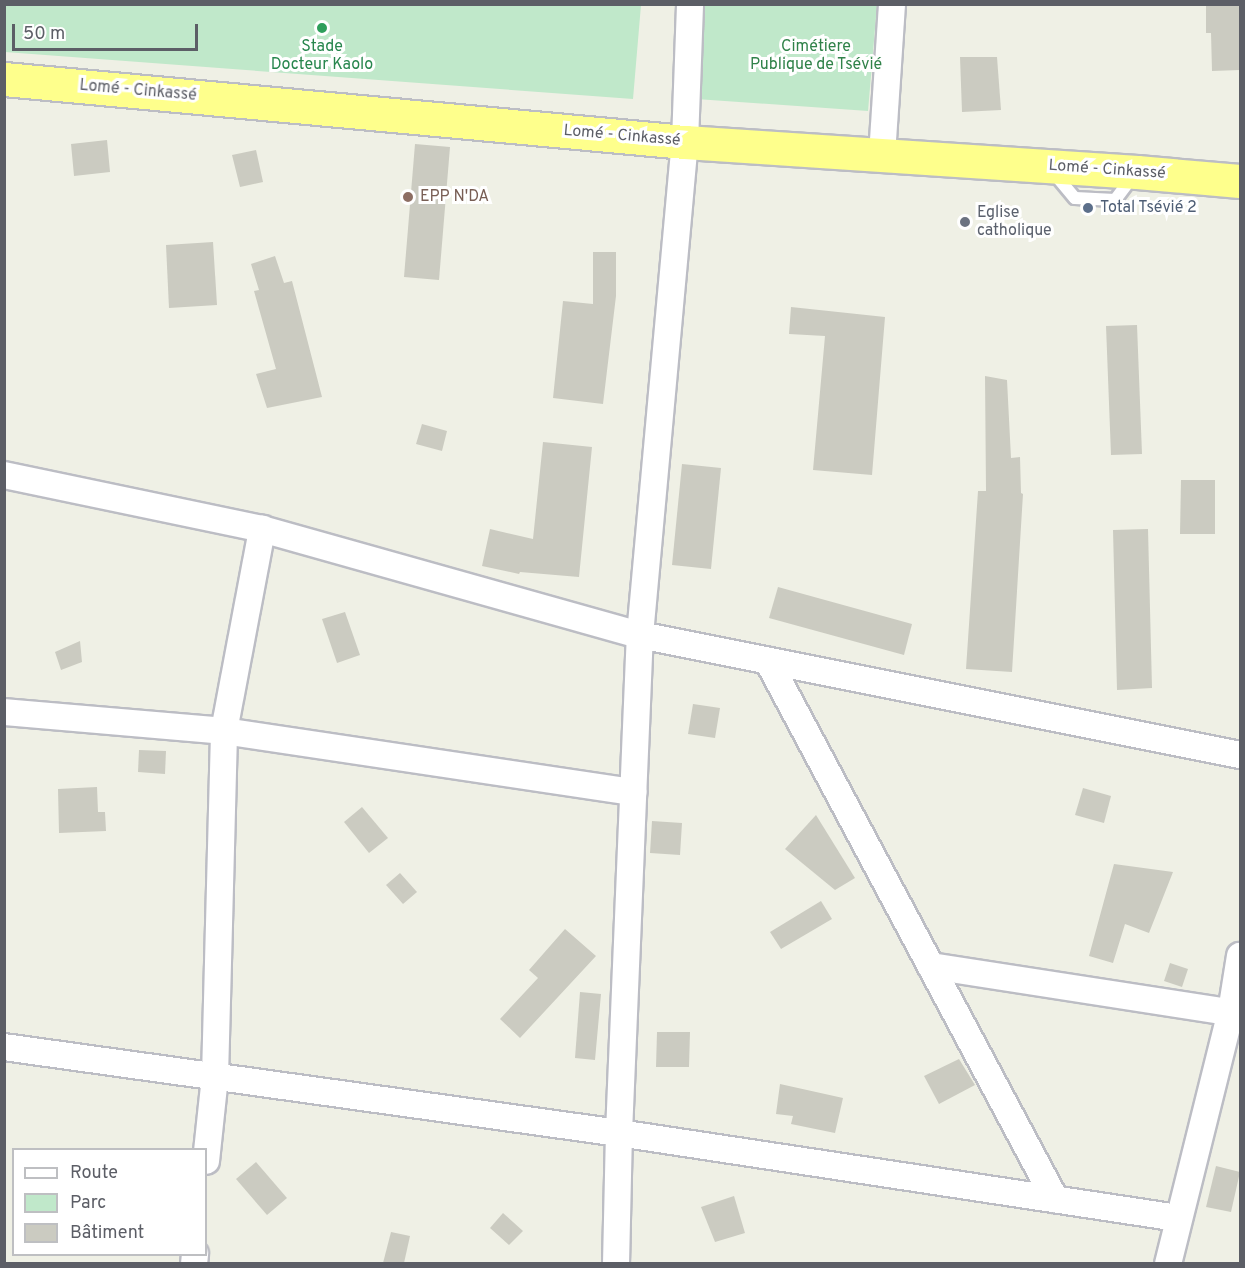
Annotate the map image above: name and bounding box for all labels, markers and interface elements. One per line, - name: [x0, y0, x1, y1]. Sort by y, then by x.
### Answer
- scale bar: [15, 12, 201, 50]
- marker: Stade Docteur Kaolo: [315, 21, 329, 35]
- text: 50 m: [23, 23, 65, 46]
- place label: Stade Docteur Kaolo: [271, 37, 373, 75]
- park label: Cimétiere Publique de Tsévié: [750, 37, 882, 75]
- street label: Lomé - Cinkassé: [79, 76, 197, 106]
- street label: Lomé - Cinkassé: [563, 121, 681, 151]
- street label: Lomé - Cinkassé: [1048, 156, 1166, 184]
- place label: EPP N'DA: [420, 187, 489, 207]
- marker: EPP N'DA: [401, 190, 415, 204]
- place label: Total Tsévié 2: [1100, 198, 1197, 218]
- marker: Total Tsévié 2: [1081, 201, 1095, 215]
- place label: Eglise catholique: [977, 203, 1052, 241]
- marker: Eglise catholique: [958, 215, 972, 229]
- legend: [12, 1148, 207, 1256]
- text: Route: [70, 1162, 118, 1185]
- text: Parc: [70, 1192, 106, 1215]
- text: Bâtiment: [70, 1222, 144, 1245]

